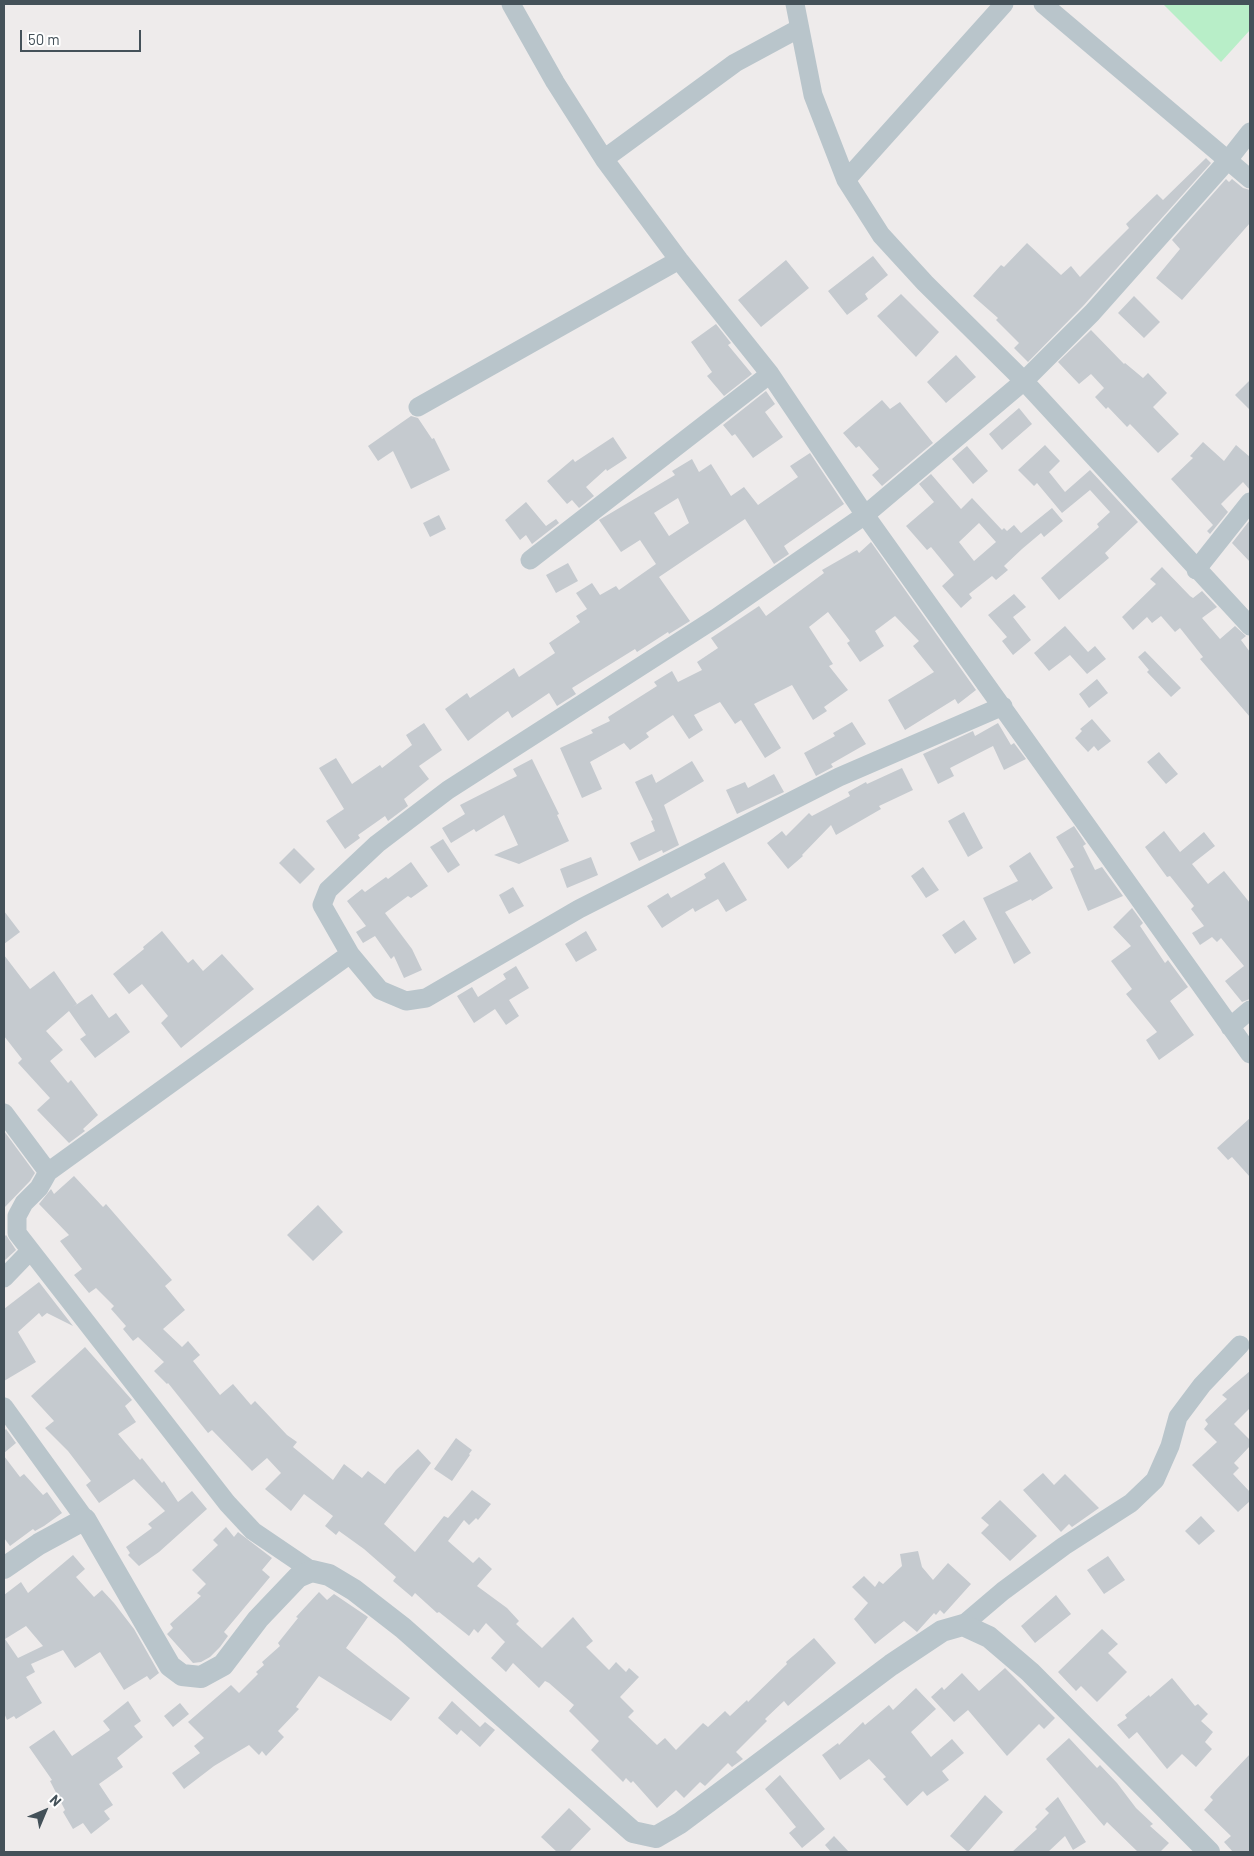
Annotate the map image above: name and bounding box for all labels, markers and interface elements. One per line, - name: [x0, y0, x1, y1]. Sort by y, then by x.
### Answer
- scale bar: [22, 20, 144, 52]
- text: 50 m: [28, 30, 60, 48]
- north arrow: [20, 1786, 70, 1836]
- text: N: [47, 1791, 65, 1809]

